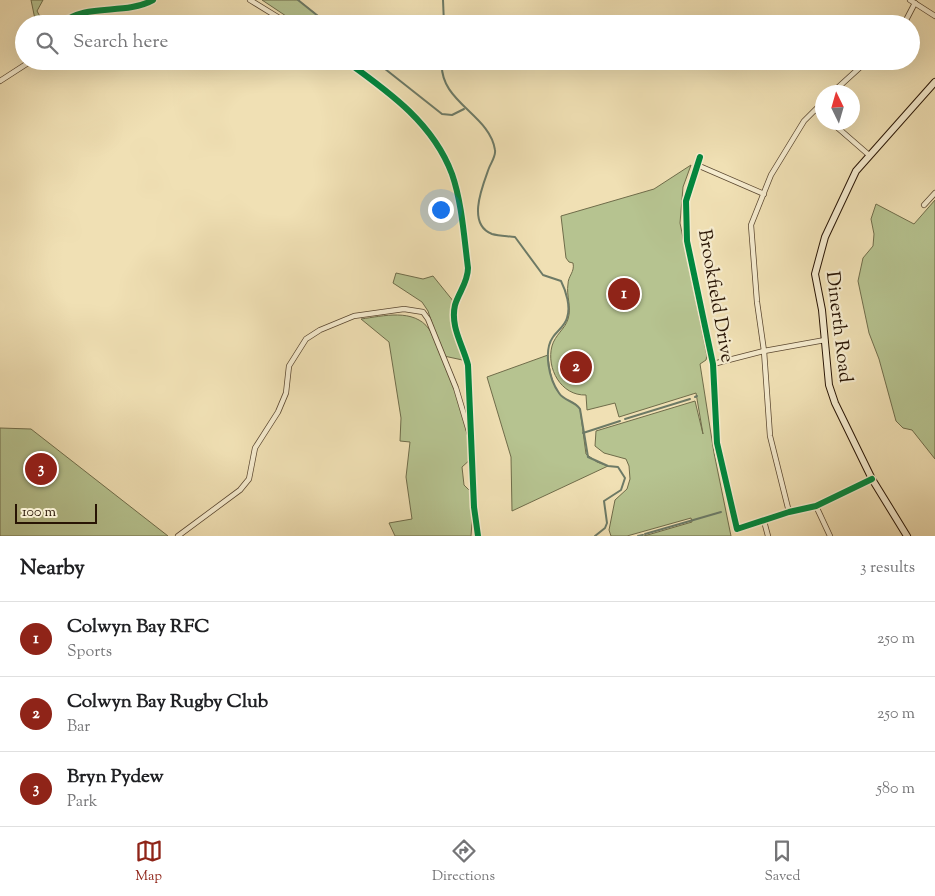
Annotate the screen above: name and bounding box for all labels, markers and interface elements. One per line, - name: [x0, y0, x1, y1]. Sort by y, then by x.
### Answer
- search box: [15, 15, 920, 70]
- icon: search: [33, 29, 61, 57]
- text: Search here: [73, 29, 168, 56]
- north arrow: [815, 85, 860, 130]
- your location: [428, 197, 454, 223]
- street label: Brookfield Drive: [690, 227, 740, 365]
- street label: Dinerth Road: [818, 270, 858, 384]
- pin: 1: [608, 275, 640, 313]
- pin: 2: [560, 348, 592, 386]
- pin: 3: [25, 450, 57, 488]
- scale bar: [15, 501, 98, 524]
- text: 100 m: [22, 503, 56, 523]
- text: Nearby: [20, 554, 85, 584]
- text: 3 results: [860, 557, 915, 580]
- text: Colwyn Bay RFC: [67, 614, 210, 641]
- text: 1: [33, 628, 39, 651]
- text: 250 m: [877, 628, 915, 651]
- text: Sports: [67, 641, 112, 664]
- text: Colwyn Bay Rugby Club: [67, 689, 268, 716]
- text: 2: [32, 703, 40, 726]
- text: 250 m: [877, 703, 915, 726]
- text: Bar: [67, 716, 90, 739]
- text: Bryn Pydew: [67, 764, 164, 791]
- text: 3: [33, 778, 39, 801]
- text: 580 m: [876, 778, 915, 801]
- text: Park: [67, 791, 98, 814]
- tab: Map: [135, 837, 163, 887]
- tab: Directions: [432, 837, 495, 887]
- tab: Saved: [764, 837, 800, 887]

